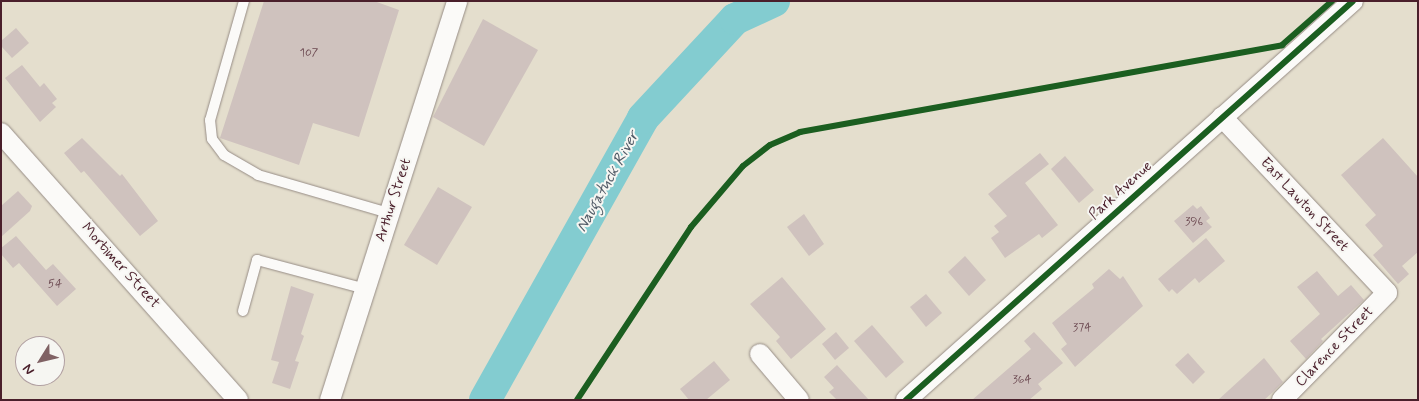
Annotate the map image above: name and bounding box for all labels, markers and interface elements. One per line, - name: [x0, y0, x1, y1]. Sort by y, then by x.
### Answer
- house number: 107: [300, 47, 318, 61]
- water label: Naugatuck River: [573, 129, 643, 235]
- street label: East Lawton Street: [1255, 153, 1353, 257]
- street label: Arthur Street: [372, 155, 416, 245]
- street label: Park Avenue: [1085, 157, 1157, 225]
- house number: 396: [1185, 216, 1203, 230]
- street label: Mortimer Street: [77, 220, 163, 312]
- house number: 54: [48, 278, 62, 292]
- street label: Clarence Street: [1292, 303, 1378, 391]
- house number: 374: [1073, 322, 1091, 336]
- north arrow: [15, 336, 65, 386]
- text: N: [19, 360, 39, 378]
- house number: 364: [1012, 374, 1032, 388]

